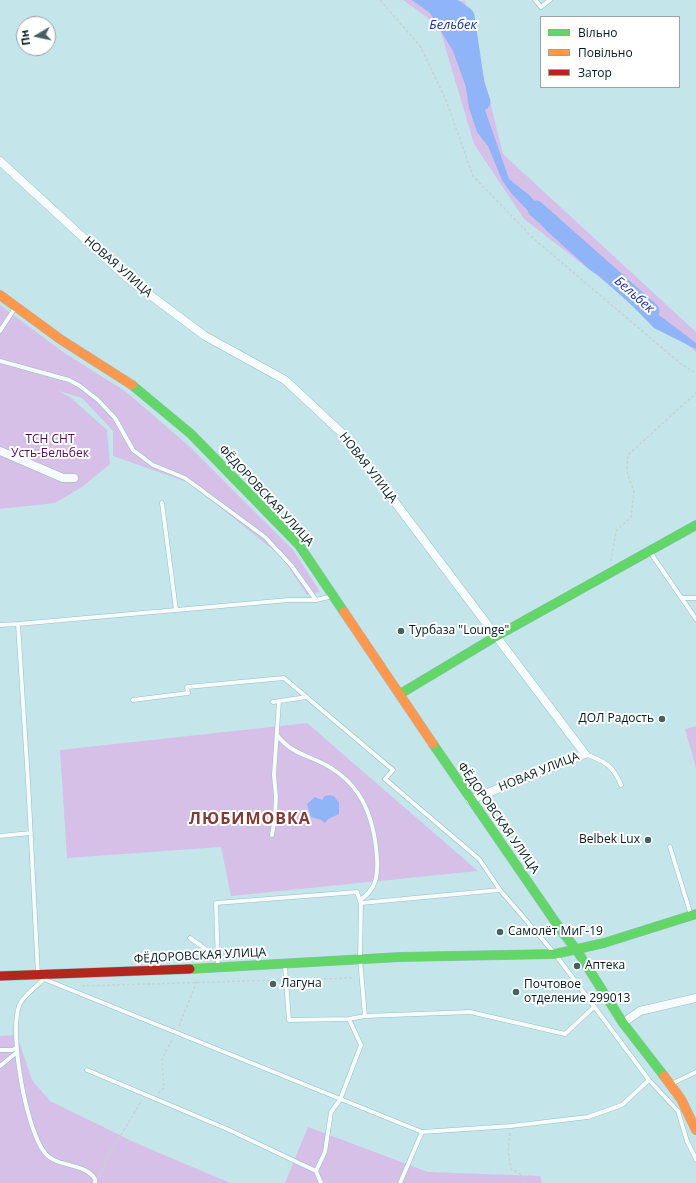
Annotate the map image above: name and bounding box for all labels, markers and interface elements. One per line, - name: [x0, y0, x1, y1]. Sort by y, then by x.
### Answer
- north arrow: [16, 16, 56, 56]
- legend: [540, 16, 680, 88]
- water label: Бельбек: [429, 17, 477, 33]
- text: Вільно: [578, 24, 618, 41]
- text: Пн: [16, 29, 33, 47]
- text: Повільно: [578, 44, 633, 61]
- text: Затор: [578, 64, 612, 81]
- street label: НОВАЯ УЛИЦА: [81, 233, 155, 301]
- water label: Бельбек: [611, 274, 657, 316]
- street label: НОВАЯ УЛИЦА: [336, 430, 400, 506]
- park label: ТСН СНТ Усть-Бельбек: [11, 433, 89, 461]
- street label: ФЁДОРОВСКАЯ УЛИЦА: [216, 443, 316, 549]
- place label: Турбаза "Lounge": [409, 624, 509, 638]
- marker: Турбаза "Lounge": [396, 626, 406, 636]
- place label: ДОЛ Радость: [578, 712, 654, 726]
- marker: ДОЛ Радость: [657, 714, 667, 724]
- street label: НОВАЯ УЛИЦА: [497, 749, 581, 795]
- street label: ФЁДОРОВСКАЯ УЛИЦА: [454, 760, 542, 876]
- district label: ЛЮБИМОВКА: [189, 809, 311, 829]
- place label: Belbek Lux: [579, 833, 640, 847]
- marker: Belbek Lux: [643, 835, 653, 845]
- place label: Самолёт МиГ-19: [508, 925, 603, 939]
- marker: Самолёт МиГ-19: [495, 927, 505, 937]
- street label: ФЁДОРОВСКАЯ УЛИЦА: [133, 945, 267, 967]
- place label: Аптека: [585, 959, 625, 973]
- marker: Аптека: [572, 961, 582, 971]
- place label: Лагуна: [281, 977, 322, 991]
- place label: Почтовое отделение 299013: [524, 978, 630, 1006]
- marker: Лагуна: [268, 979, 278, 989]
- marker: Почтовое отделение 299013: [511, 987, 521, 997]

